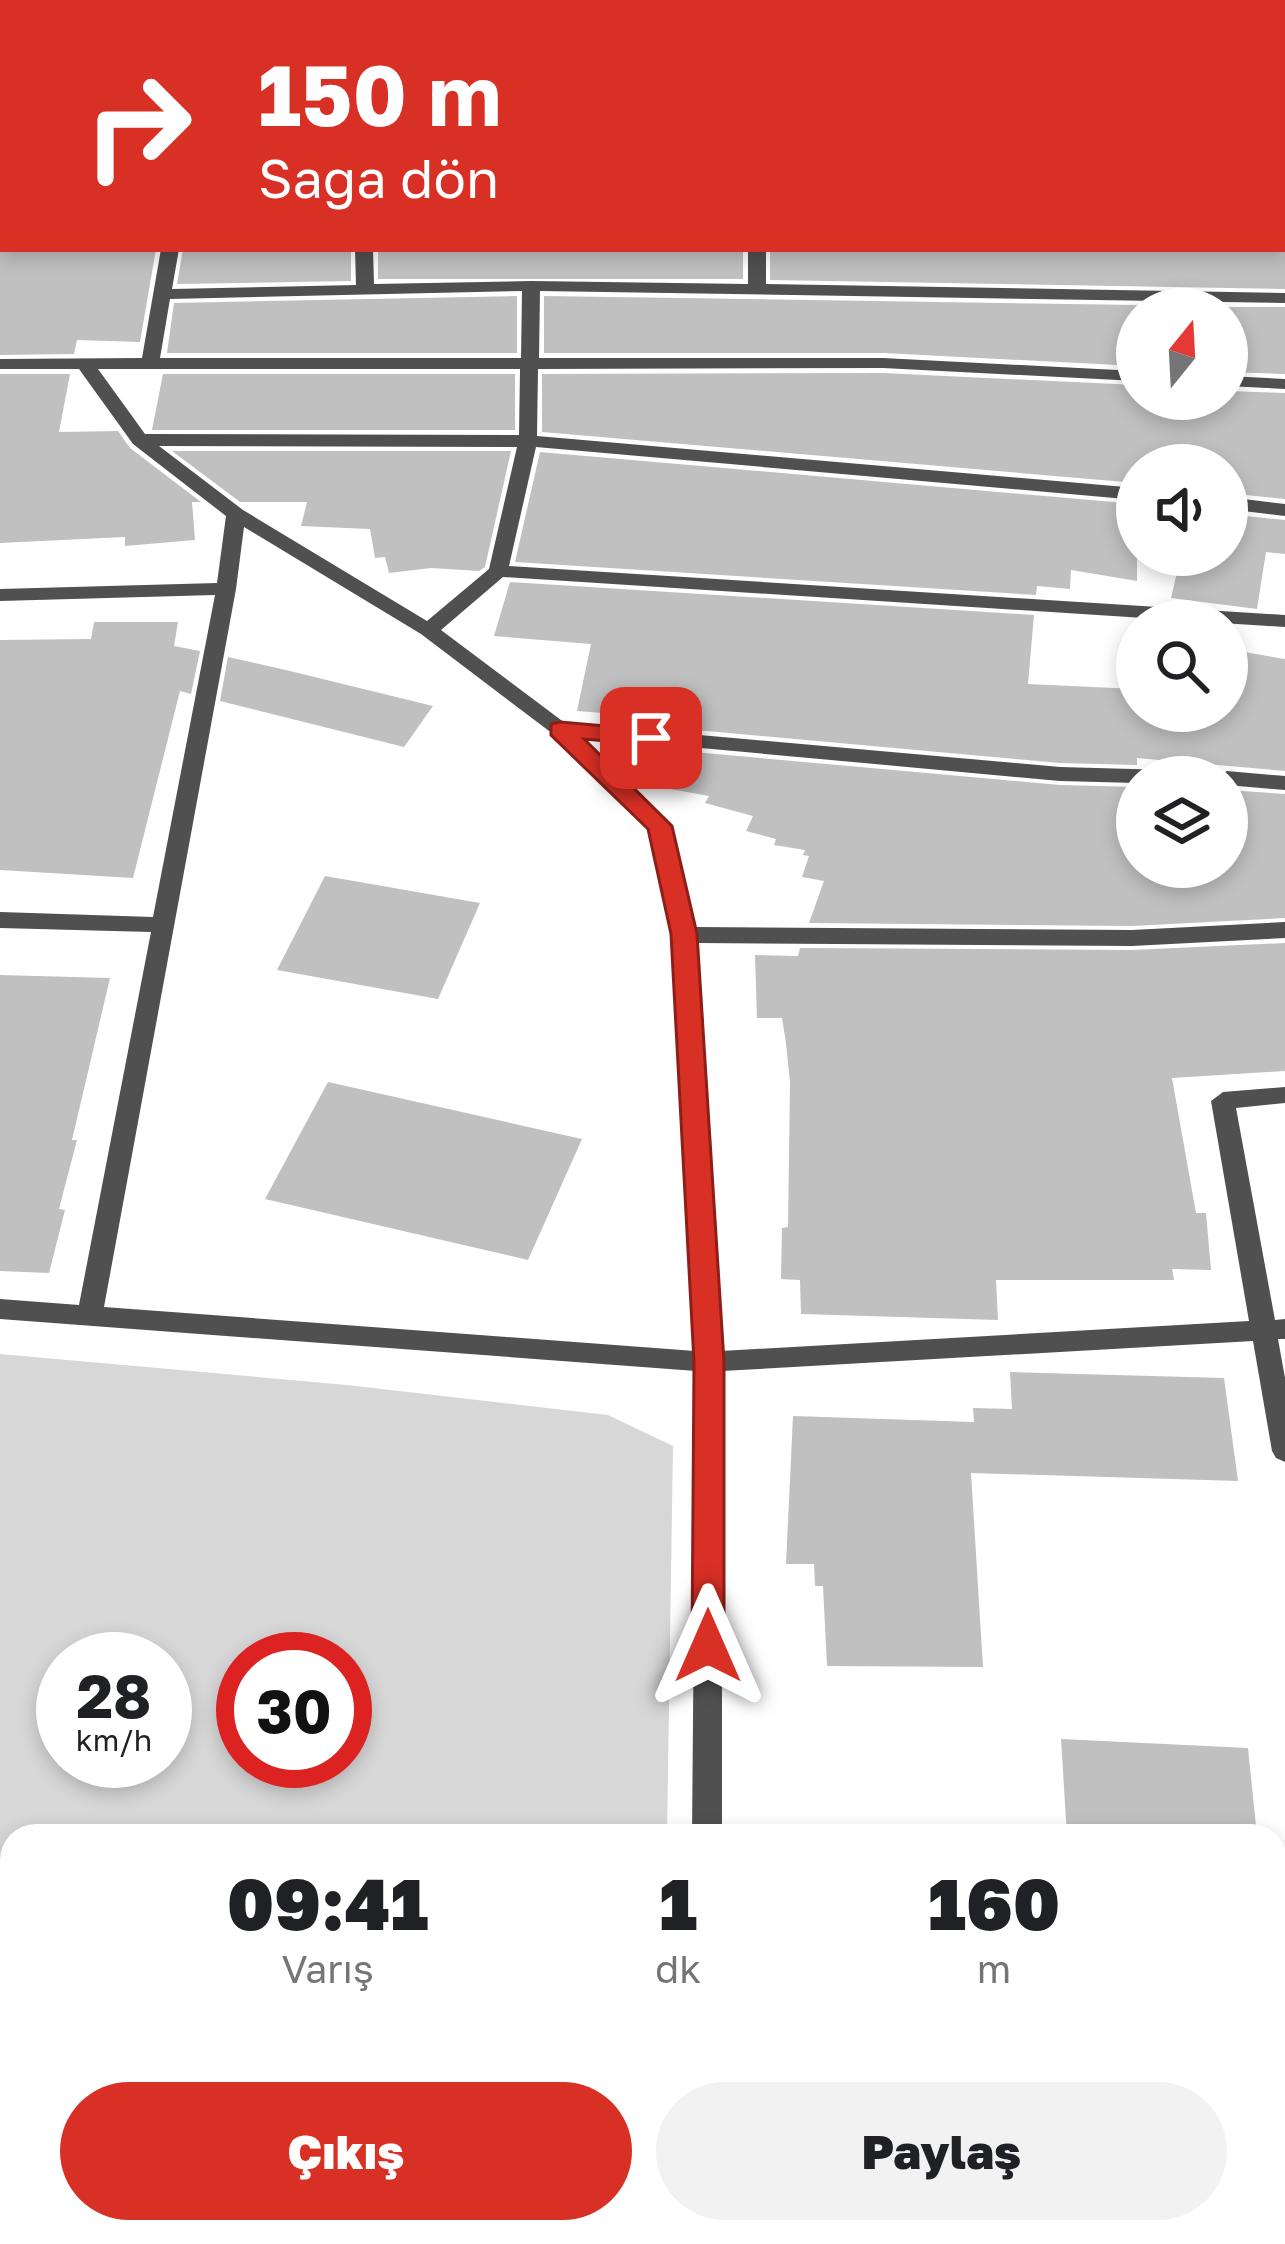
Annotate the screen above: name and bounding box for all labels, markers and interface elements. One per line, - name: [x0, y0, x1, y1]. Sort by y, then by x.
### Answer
- text: 150 m: [258, 44, 502, 144]
- icon: right: [60, 48, 216, 204]
- text: Sağa dön: [258, 145, 499, 210]
- north arrow: [1116, 288, 1248, 420]
- map controls: [1116, 288, 1248, 888]
- button: sound: [1116, 444, 1248, 576]
- button: search: [1116, 600, 1248, 732]
- pin: [600, 687, 702, 789]
- icon: arrive: [618, 705, 684, 771]
- button: layers: [1116, 756, 1248, 888]
- position arrow: [645, 1583, 771, 1709]
- speed limit sign: 30: [216, 1632, 372, 1788]
- text: 28: [76, 1659, 151, 1731]
- text: km/h: [76, 1722, 152, 1758]
- text: 09:41: [227, 1859, 429, 1946]
- text: 1: [659, 1859, 697, 1946]
- text: 160: [928, 1859, 1060, 1946]
- text: Varış: [282, 1945, 374, 1992]
- text: dk: [655, 1945, 701, 1992]
- text: m: [977, 1945, 1011, 1992]
- button: Çıkış: [60, 2082, 632, 2220]
- button: Paylaş: [656, 2082, 1227, 2220]

